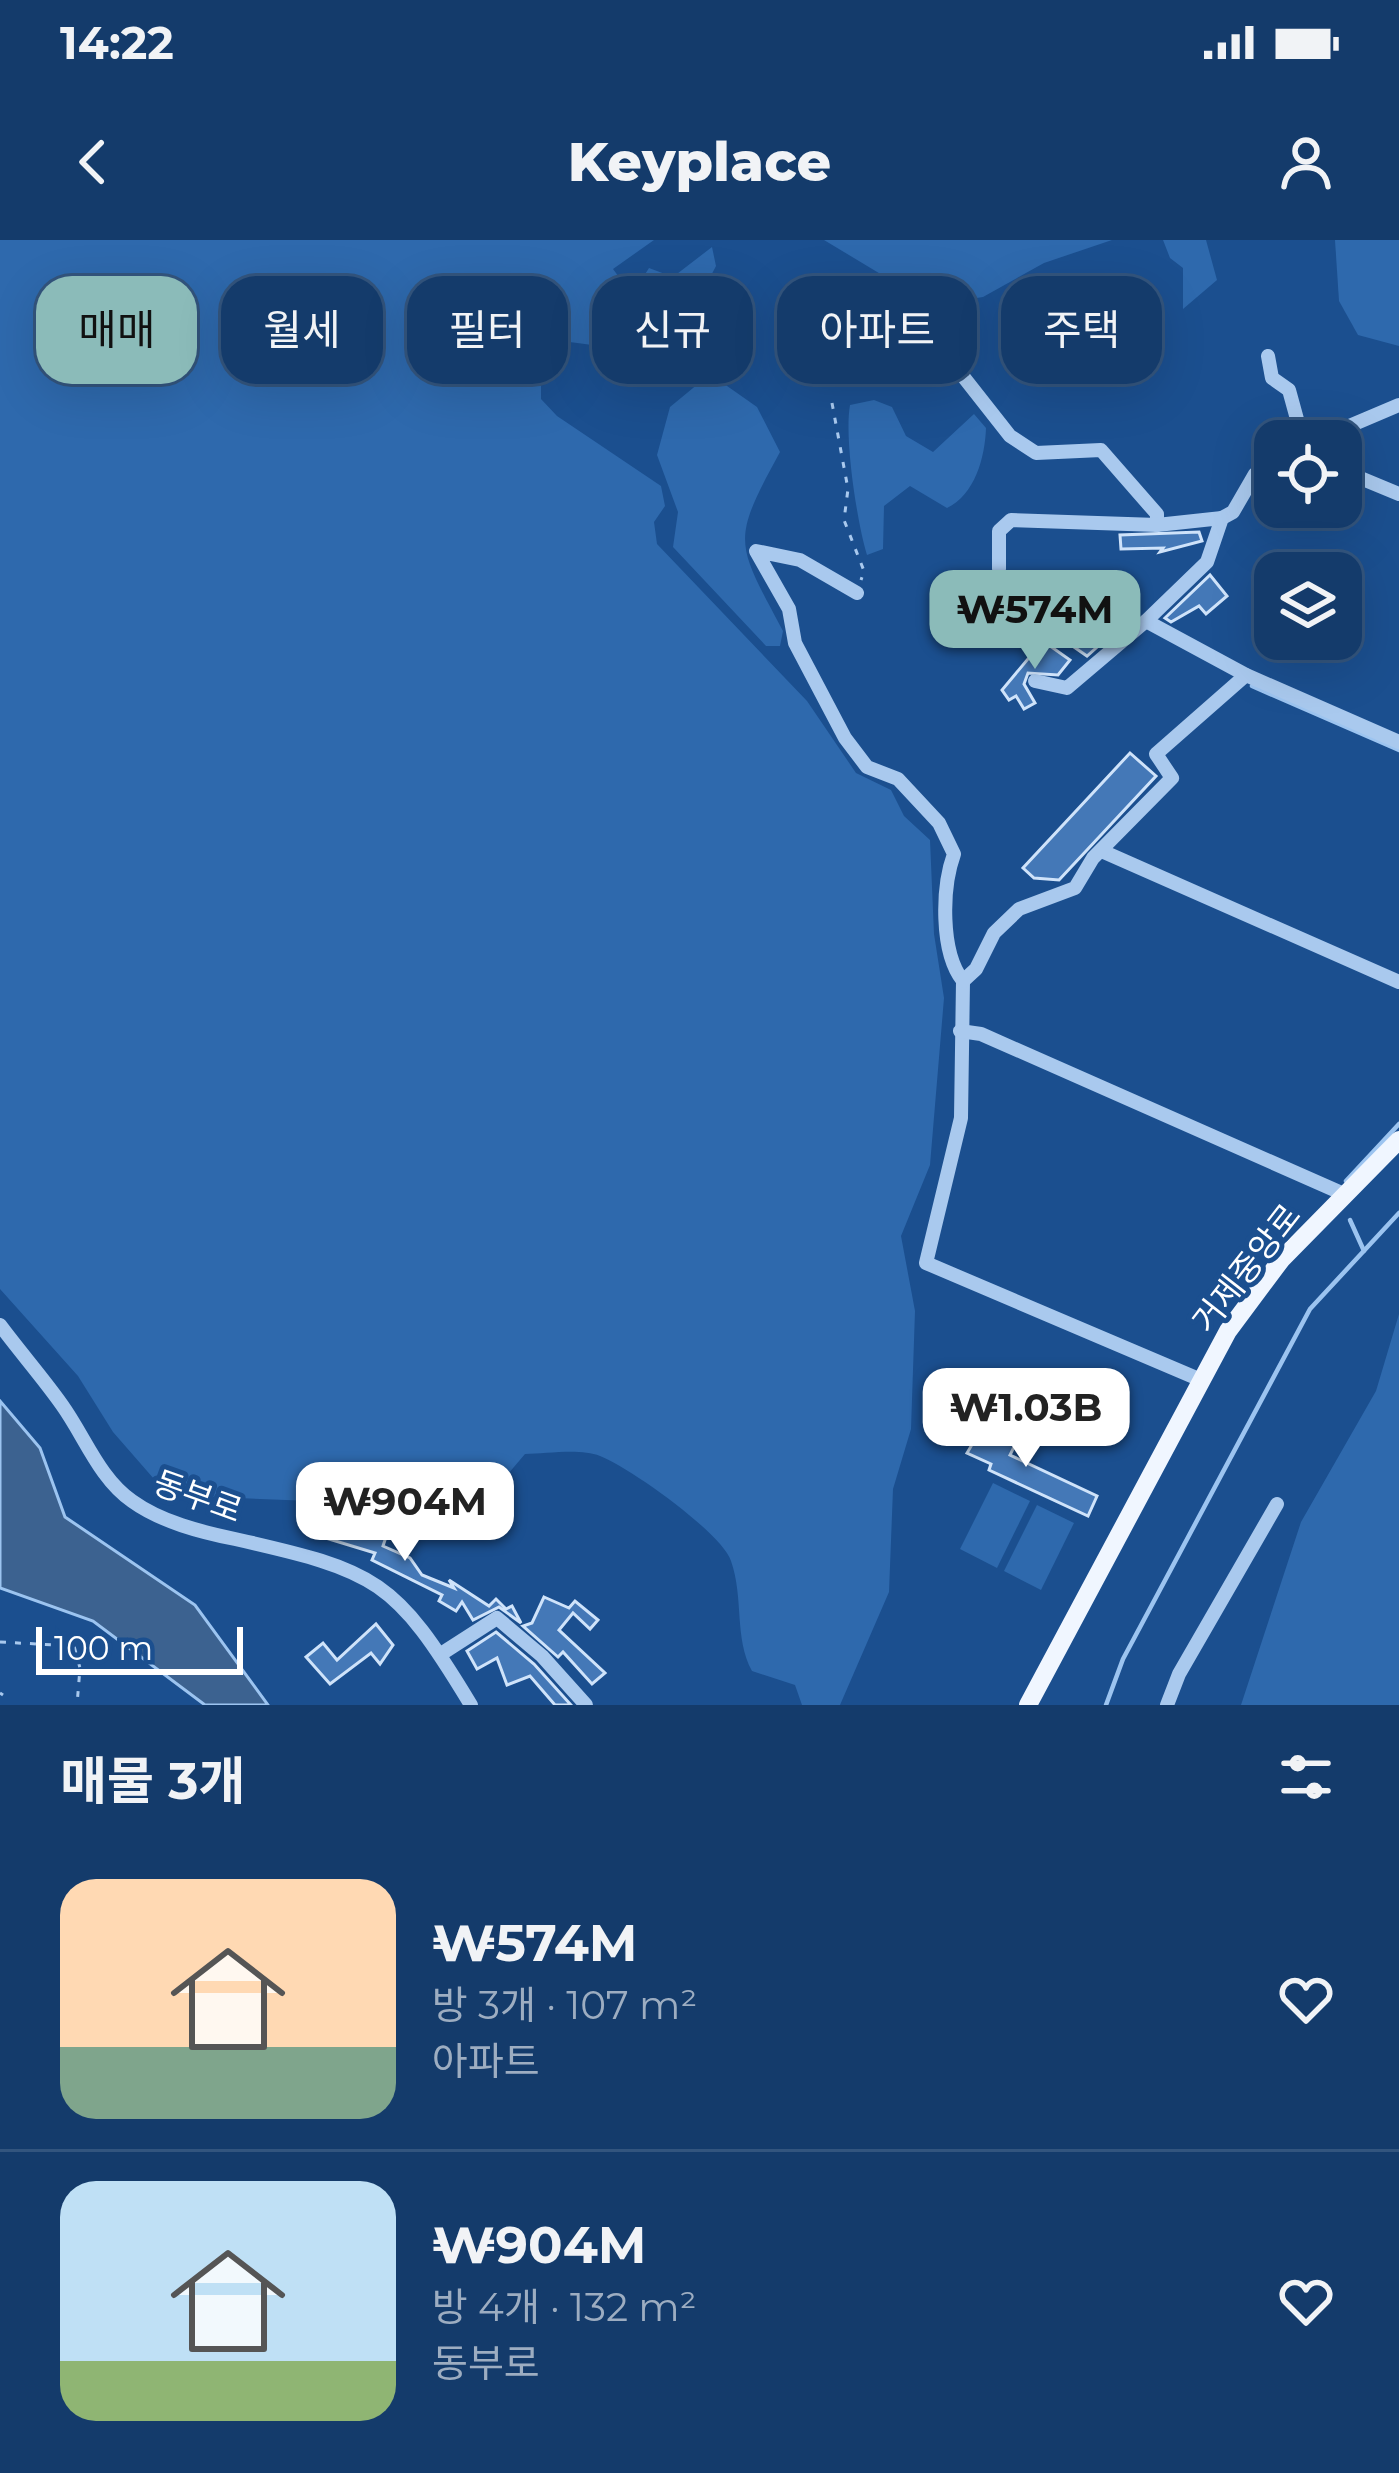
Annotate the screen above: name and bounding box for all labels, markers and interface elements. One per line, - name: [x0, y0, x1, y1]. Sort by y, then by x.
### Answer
- text: 14:22: [60, 15, 174, 70]
- icon: back: [60, 129, 126, 195]
- text: Keyplace: [568, 129, 831, 195]
- icon: person: [1273, 129, 1339, 195]
- chip: 매매: [36, 276, 197, 384]
- chip: 월세: [221, 276, 383, 384]
- chip: 필터: [407, 276, 568, 384]
- chip: 신규: [592, 276, 753, 384]
- chip: 아파트: [777, 276, 977, 384]
- chip: 주택: [1001, 276, 1162, 384]
- map controls: [1254, 420, 1362, 660]
- button: locate: [1254, 420, 1362, 528]
- button: layers: [1254, 552, 1362, 660]
- pin: ₩574M: [951, 570, 1119, 672]
- text: ₩574M: [956, 585, 1114, 633]
- street label: 거제중앙로: [1184, 1196, 1308, 1340]
- pin: ₩1.03B: [928, 1368, 1124, 1470]
- text: ₩1.03B: [950, 1383, 1102, 1431]
- street label: 동부로: [148, 1462, 248, 1530]
- pin: ₩904M: [321, 1462, 489, 1564]
- text: ₩904M: [323, 1477, 487, 1525]
- scale bar: [36, 1621, 243, 1674]
- text: 100 m: [54, 1628, 153, 1668]
- icon: filters: [1273, 1744, 1339, 1810]
- text: 매물 3개: [60, 1750, 245, 1812]
- text: ₩574M: [432, 1912, 638, 1974]
- icon: home: [156, 1927, 300, 2071]
- icon: heart: [1273, 1966, 1339, 2032]
- text: 방 3개 · 107 m²: [432, 1981, 697, 2029]
- text: 아파트: [432, 2037, 540, 2085]
- text: ₩904M: [432, 2214, 647, 2276]
- icon: home: [156, 2229, 300, 2373]
- icon: heart: [1273, 2268, 1339, 2334]
- text: 방 4개 · 132 m²: [432, 2283, 696, 2331]
- text: 동부로: [432, 2339, 540, 2387]

